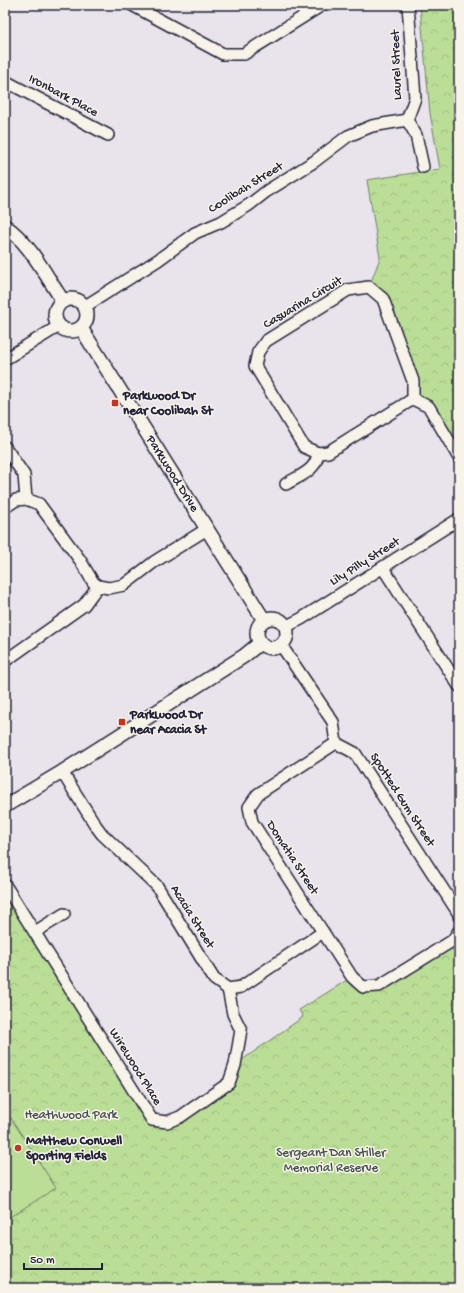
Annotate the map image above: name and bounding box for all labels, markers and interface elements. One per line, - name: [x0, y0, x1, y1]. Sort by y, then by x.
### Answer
- street label: Laurel Street: [388, 28, 406, 100]
- street label: Ironbark Place: [26, 71, 101, 121]
- street label: Coolibah Street: [206, 158, 287, 217]
- street label: Casuarina Circuit: [261, 273, 347, 332]
- place label: Parkwood Dr near Coolibah St: [122, 389, 214, 419]
- marker: Parkwood Dr near Coolibah St: [110, 398, 120, 408]
- street label: Parkwood Drive: [142, 432, 202, 515]
- street label: Lily Pilly Street: [327, 534, 404, 589]
- place label: Parkwood Dr near Acacia St: [129, 708, 208, 738]
- marker: Parkwood Dr near Acacia St: [117, 717, 127, 727]
- street label: Spotted Gum Street: [366, 750, 439, 851]
- street label: Domatia Street: [262, 818, 322, 899]
- street label: Acacia Street: [167, 883, 218, 953]
- street label: Wirewood Place: [105, 1026, 165, 1108]
- park label: Heathwood Park: [25, 1108, 119, 1123]
- place label: Matthew Conwell Sporting Fields: [26, 1134, 122, 1165]
- marker: Matthew Conwell Sporting Fields: [13, 1143, 23, 1153]
- park label: Sergeant Dan Stiller Memorial Reserve: [276, 1146, 387, 1176]
- scale bar: [24, 1245, 102, 1271]
- text: 50 m: [30, 1254, 55, 1268]

